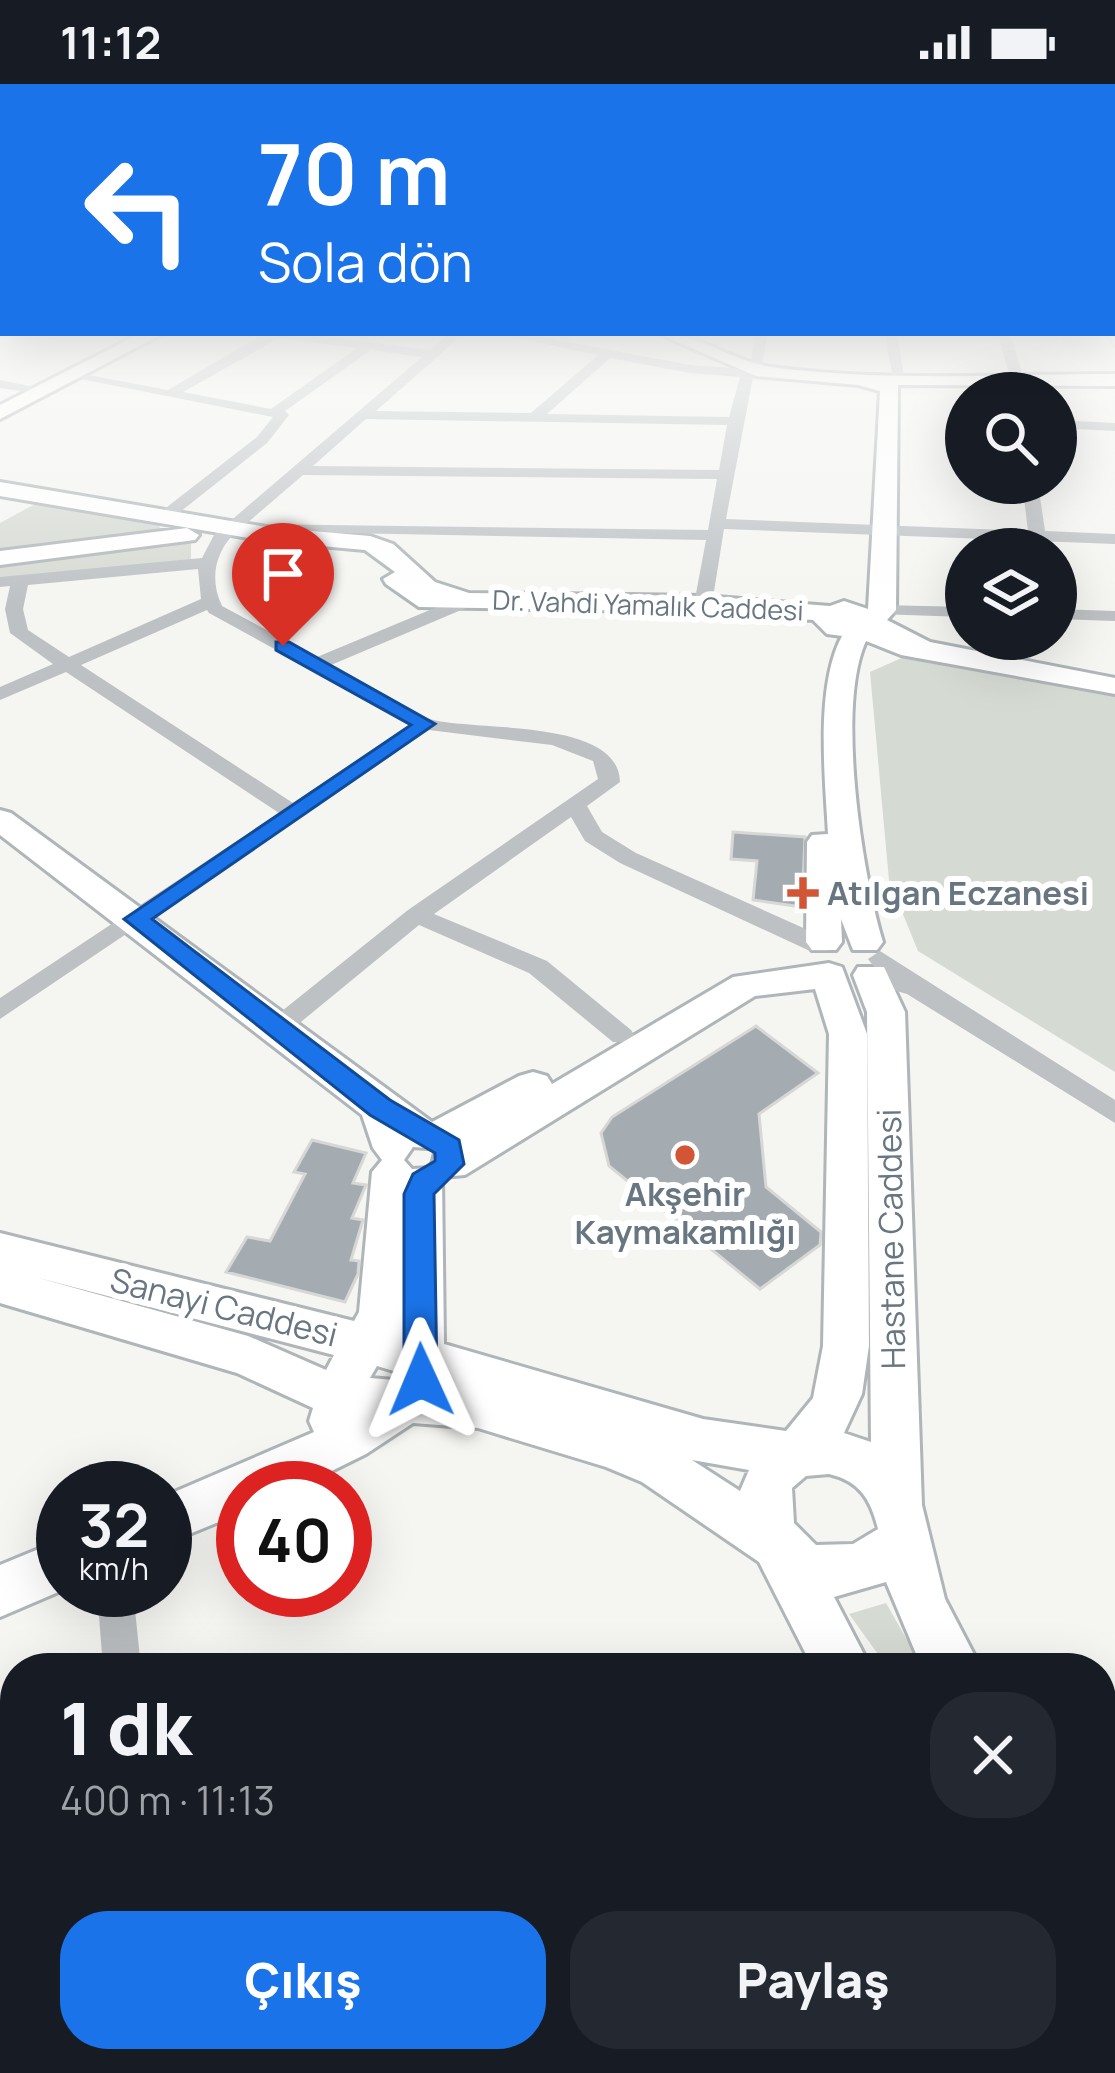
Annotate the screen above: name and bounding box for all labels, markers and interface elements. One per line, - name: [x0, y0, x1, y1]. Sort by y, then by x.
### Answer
- text: 11:12: [60, 11, 161, 73]
- text: 70 m: [258, 115, 450, 230]
- icon: left: [60, 132, 216, 288]
- text: Sola dön: [258, 224, 473, 298]
- map controls: [945, 372, 1077, 660]
- button: search: [945, 372, 1077, 504]
- pin: [232, 523, 334, 646]
- button: layers: [945, 528, 1077, 660]
- icon: arrive: [250, 541, 316, 607]
- street label: Dr. Vahdi Yamalık Caddesi: [492, 581, 804, 628]
- place label: Atılgan Eczanesi: [827, 870, 1089, 915]
- marker: Atılgan Eczanesi: [790, 880, 816, 906]
- street label: Hastane Caddesi: [866, 1108, 915, 1370]
- marker: Akşehir Kaymakamlığı: [672, 1142, 698, 1168]
- place label: Akşehir Kaymakamlığı: [574, 1171, 796, 1254]
- street label: Sanayi Caddesi: [106, 1257, 342, 1356]
- position arrow: [358, 1317, 484, 1443]
- speed limit sign: 40: [216, 1461, 372, 1617]
- text: 32: [79, 1483, 149, 1565]
- text: km/h: [79, 1548, 149, 1589]
- text: 1 dk: [60, 1678, 192, 1777]
- button: close: [930, 1692, 1056, 1818]
- text: 400 m · 11:13: [60, 1773, 275, 1827]
- button: Çıkış: [60, 1911, 546, 2049]
- button: Paylaş: [570, 1911, 1056, 2049]

